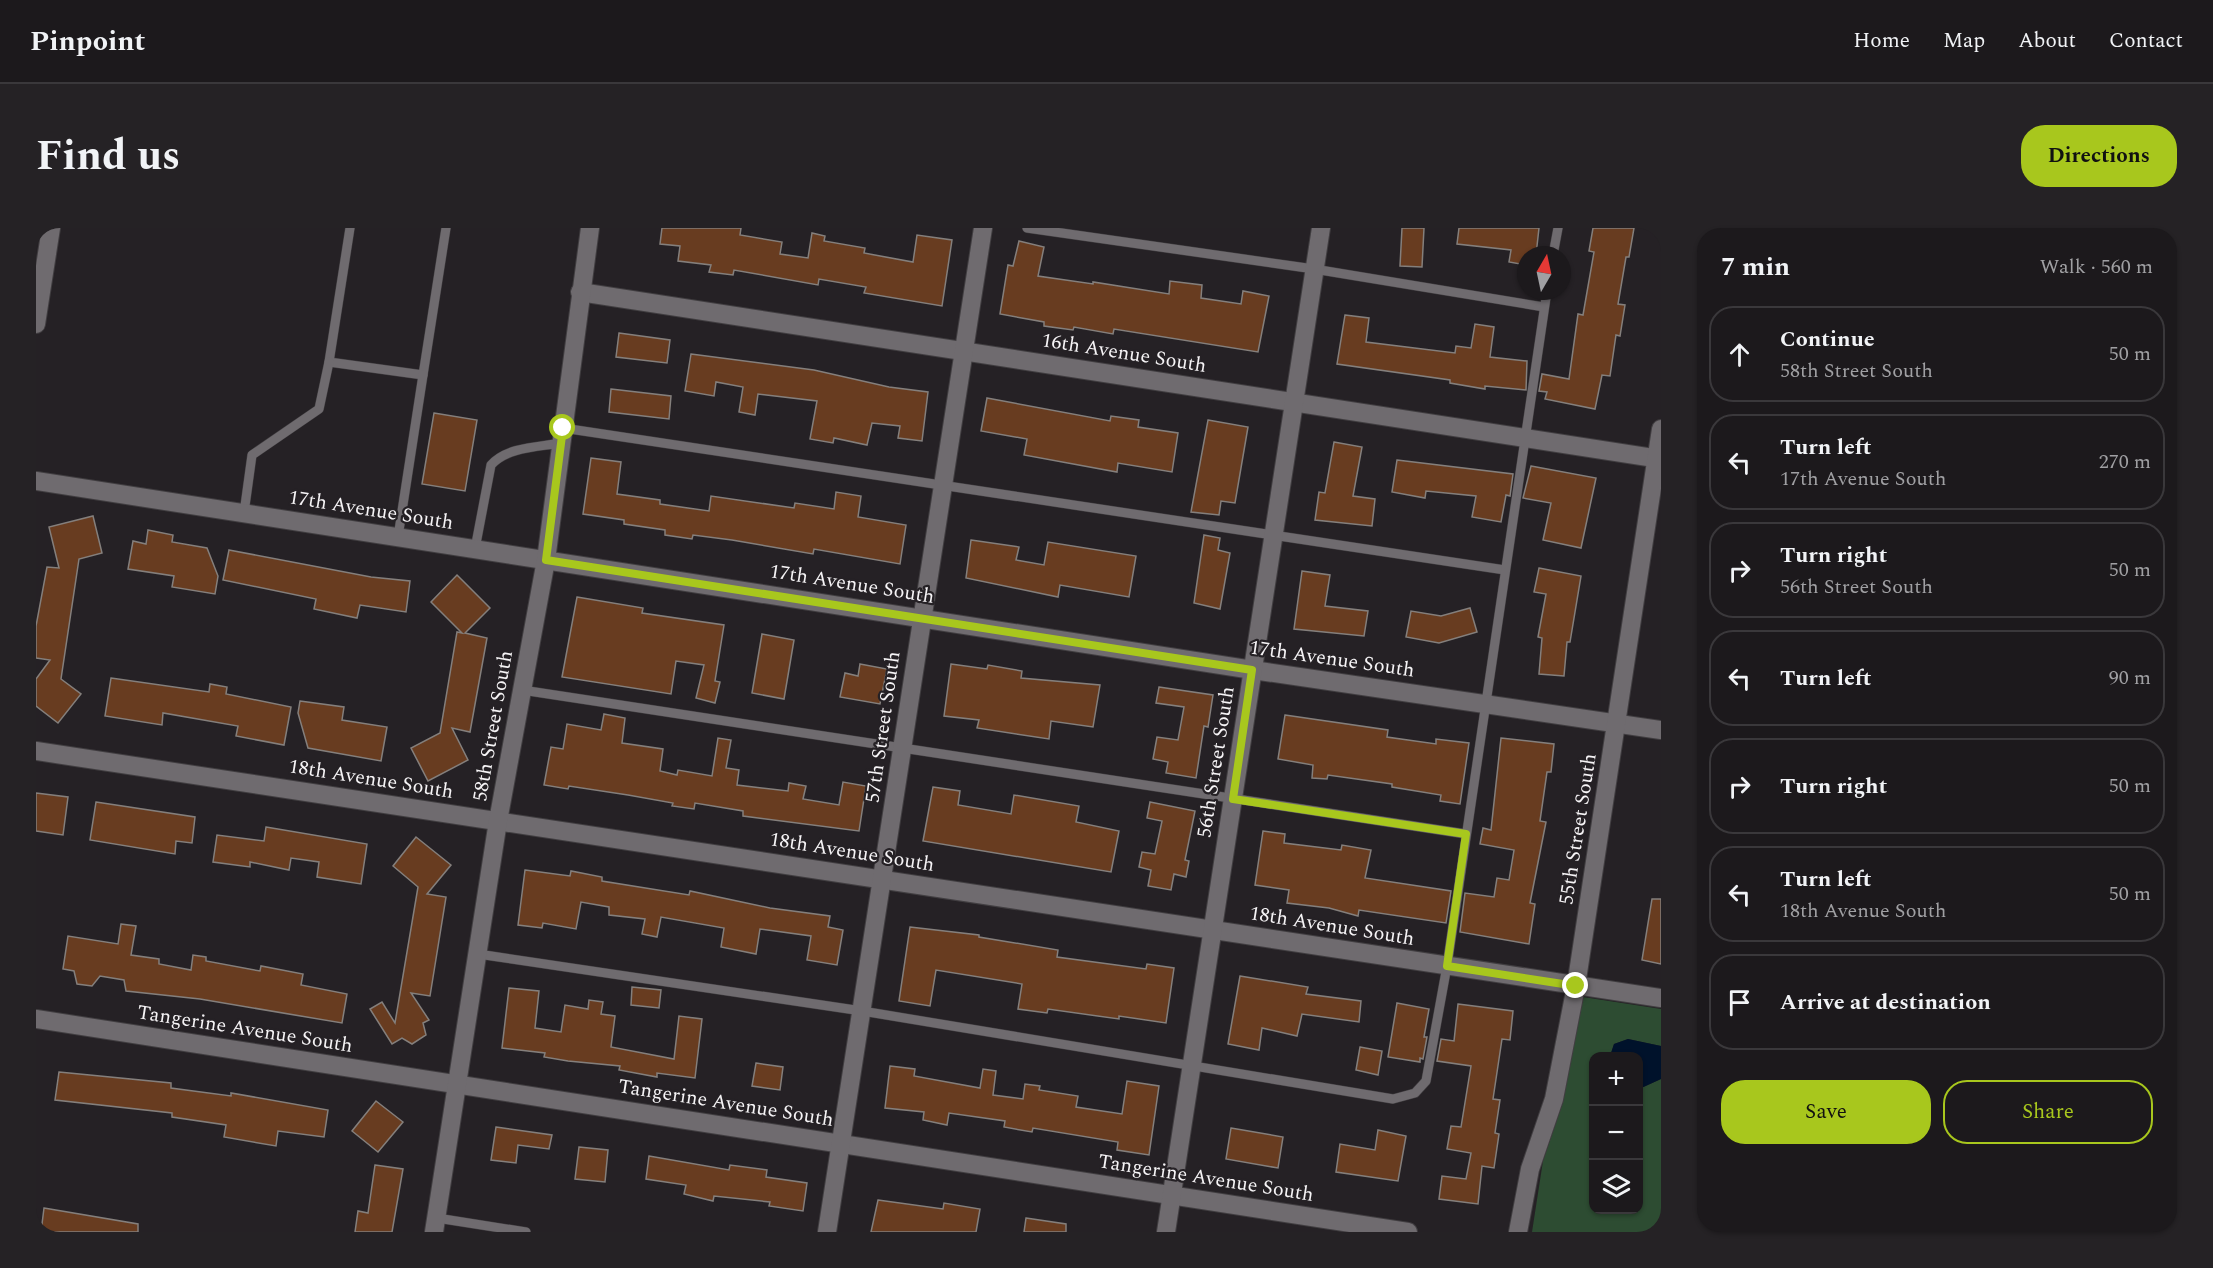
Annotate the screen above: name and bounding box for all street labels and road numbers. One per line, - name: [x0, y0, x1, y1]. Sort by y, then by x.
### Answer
- street label: 16th Avenue South: [1039, 325, 1209, 381]
- street label: 17th Avenue South: [286, 482, 456, 538]
- street label: 17th Avenue South: [767, 556, 937, 612]
- street label: 17th Avenue South: [1247, 633, 1417, 685]
- street label: 58th Street South: [465, 648, 521, 804]
- street label: 57th Street South: [858, 649, 908, 805]
- street label: 56th Street South: [1189, 684, 1243, 840]
- street label: 18th Avenue South: [286, 751, 456, 807]
- street label: 55th Street South: [1551, 751, 1605, 907]
- street label: 18th Avenue South: [767, 824, 937, 880]
- street label: 18th Avenue South: [1247, 898, 1417, 954]
- street label: Tangerine Avenue South: [135, 997, 355, 1061]
- street label: Tangerine Avenue South: [616, 1071, 836, 1135]
- street label: Tangerine Avenue South: [1096, 1146, 1316, 1210]

